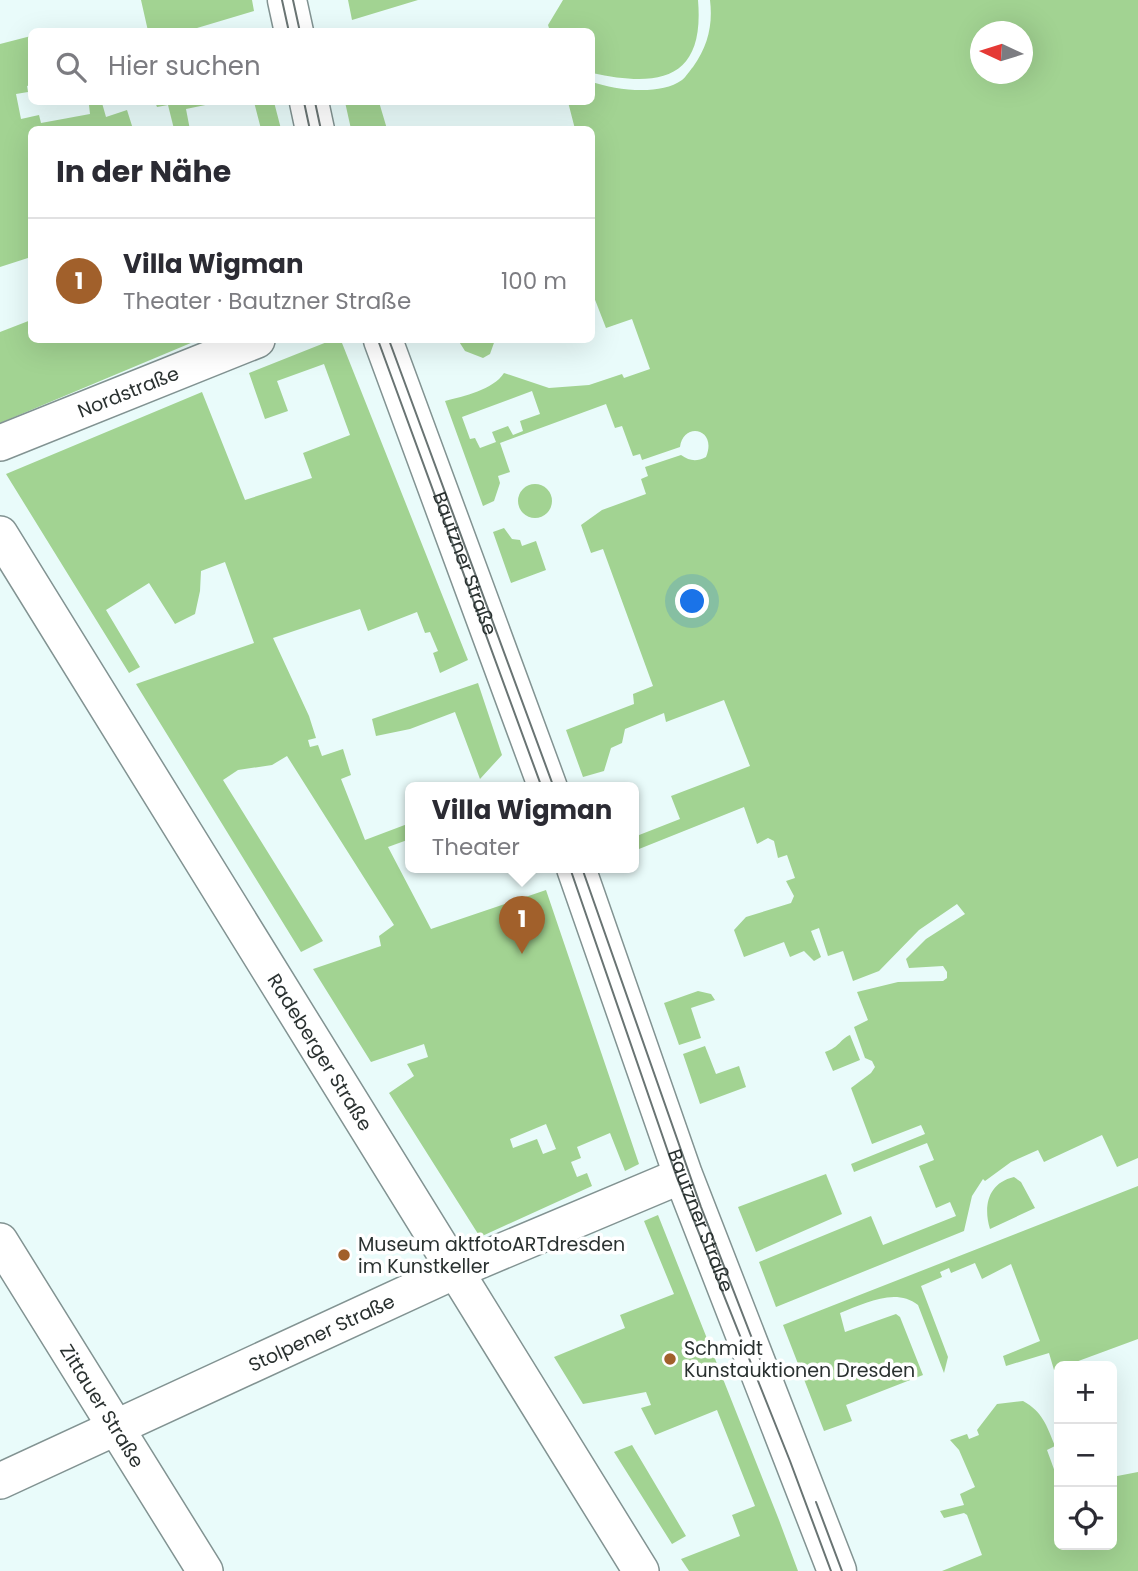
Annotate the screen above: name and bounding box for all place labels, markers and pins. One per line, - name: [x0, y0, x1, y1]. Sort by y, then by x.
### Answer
- pin: 1: [499, 896, 545, 954]
- place label: Museum aktfotoARTdresden im Kunstkeller: [358, 1231, 625, 1280]
- marker: Museum aktfotoARTdresden im Kunstkeller: [336, 1247, 352, 1263]
- place label: Schmidt Kunstauktionen Dresden: [684, 1335, 915, 1384]
- marker: Schmidt Kunstauktionen Dresden: [662, 1351, 678, 1367]

